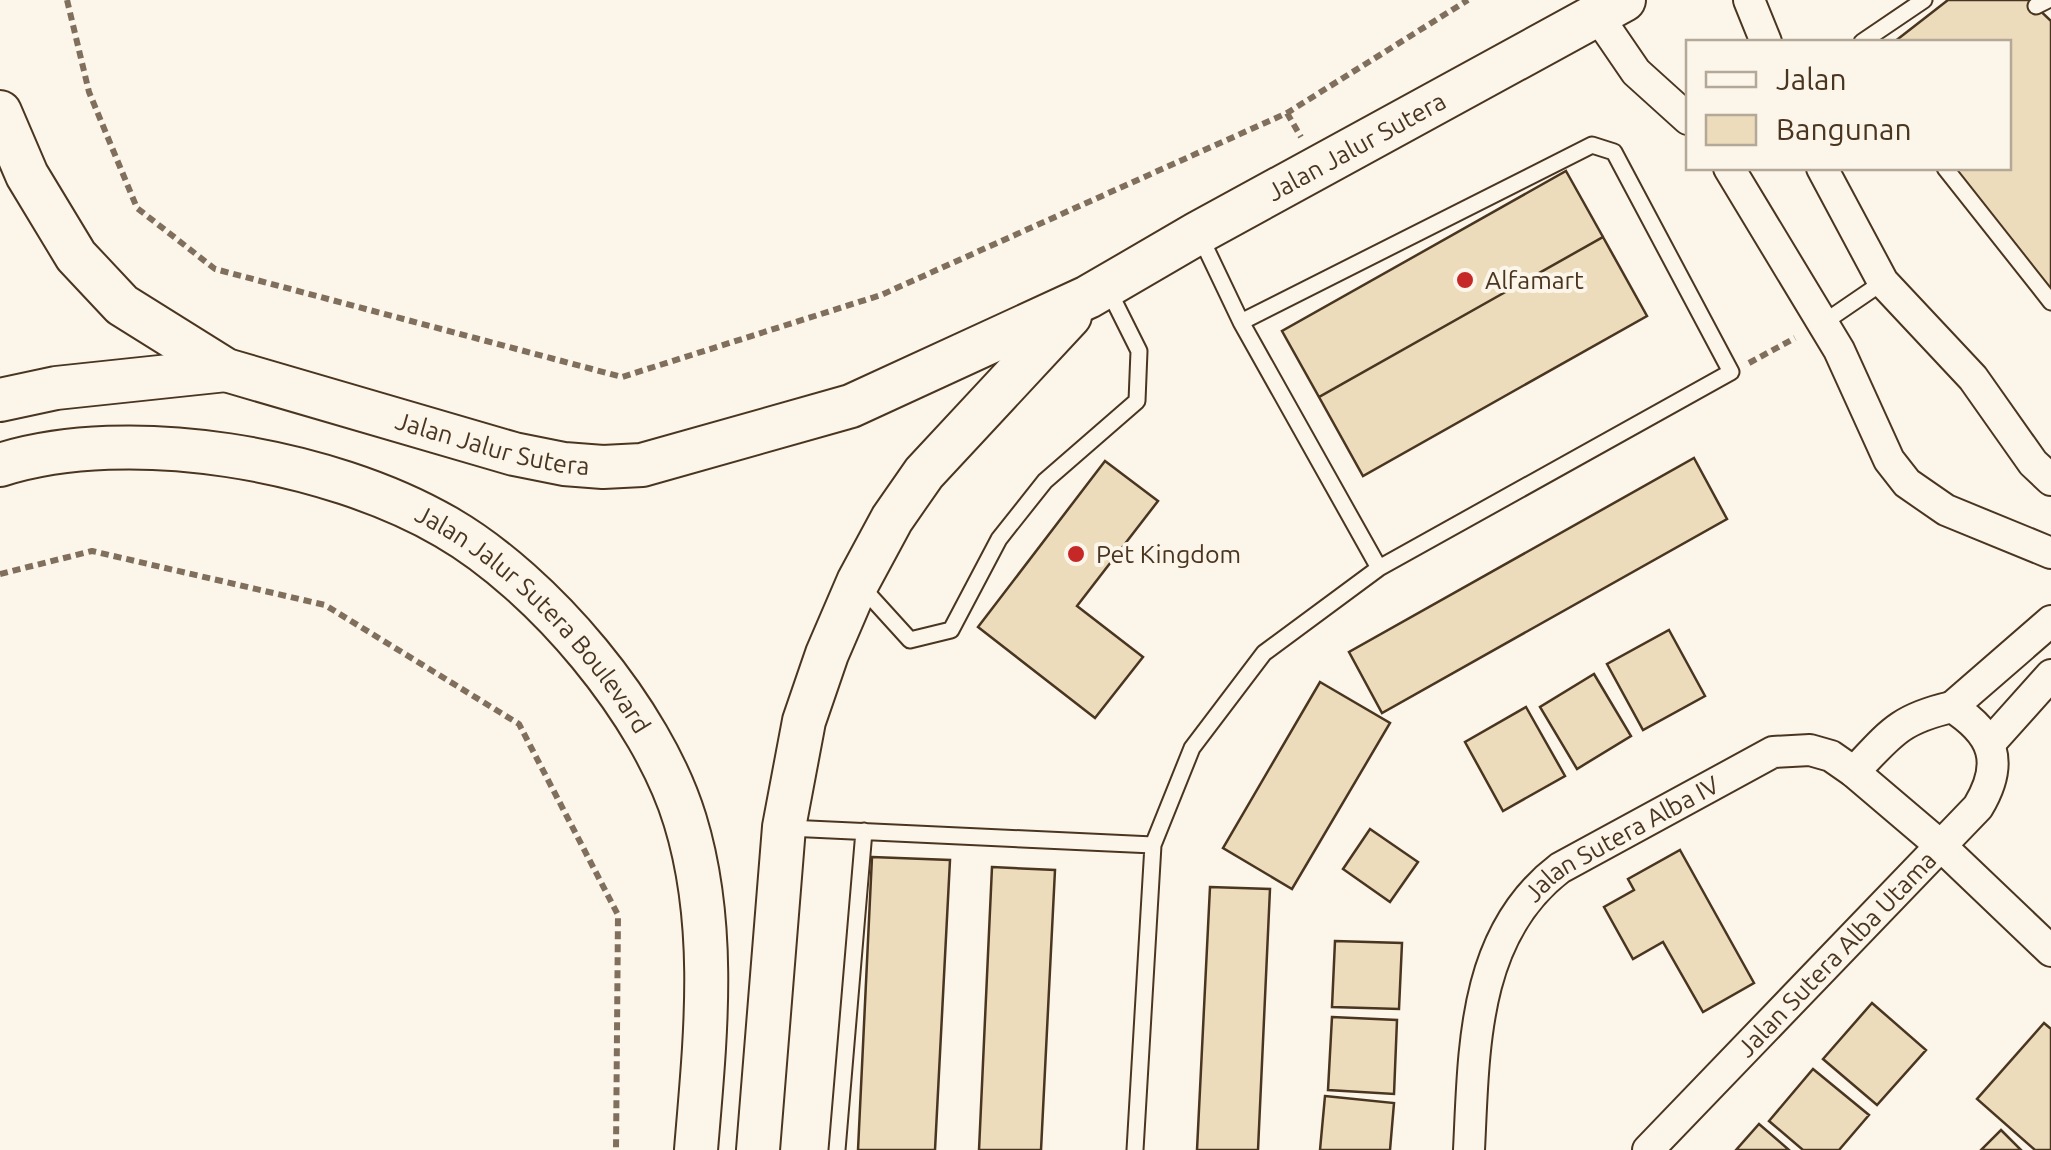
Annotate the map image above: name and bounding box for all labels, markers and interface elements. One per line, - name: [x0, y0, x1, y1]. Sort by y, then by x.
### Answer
- legend: [1686, 40, 2011, 170]
- text: Jalan: [1776, 62, 1847, 96]
- street label: Jalan Jalur Sutera: [1262, 86, 1450, 206]
- text: Bangunan: [1776, 112, 1912, 146]
- place label: Alfamart: [1485, 266, 1584, 294]
- marker: Alfamart: [1454, 269, 1476, 291]
- street label: Jalan Jalur Sutera: [392, 406, 591, 480]
- street label: Jalan Jalur Sutera Boulevard: [411, 499, 656, 738]
- place label: Pet Kingdom: [1096, 540, 1241, 568]
- marker: Pet Kingdom: [1065, 543, 1087, 565]
- street label: Jalan Sutera Alba IV: [1518, 770, 1724, 907]
- street label: Jalan Sutera Alba Utama: [1732, 846, 1942, 1062]

